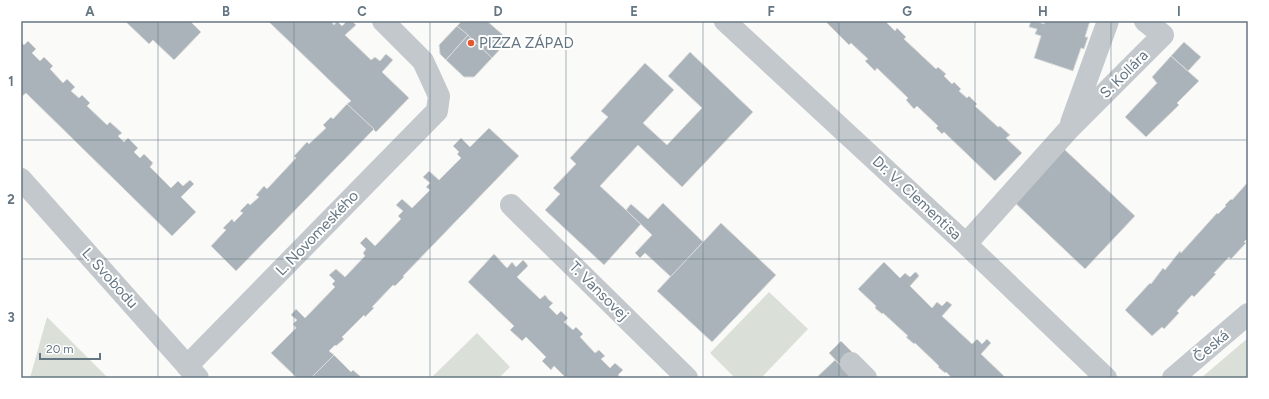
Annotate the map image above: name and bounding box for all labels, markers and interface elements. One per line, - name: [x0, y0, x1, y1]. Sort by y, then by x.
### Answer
- text: A: [85, 4, 95, 19]
- text: B: [222, 4, 230, 19]
- text: C: [357, 4, 367, 19]
- text: D: [493, 4, 503, 19]
- text: E: [630, 4, 638, 19]
- text: F: [767, 4, 775, 19]
- text: G: [902, 4, 912, 19]
- text: H: [1038, 4, 1048, 19]
- text: I: [1177, 4, 1181, 19]
- place label: PIZZA ZÁPAD: [479, 34, 574, 52]
- marker: PIZZA ZÁPAD: [466, 38, 476, 48]
- street label: S. Kollára: [1096, 46, 1152, 102]
- text: 1: [8, 74, 14, 89]
- street label: Dr. V. Clementisa: [869, 152, 965, 244]
- street label: L. Novomeského: [272, 186, 362, 279]
- text: 2: [7, 192, 15, 207]
- street label: L. Svobodu: [78, 244, 142, 312]
- street label: T. Vansovej: [566, 258, 632, 324]
- text: 3: [7, 310, 15, 325]
- street label: Česká: [1190, 326, 1232, 366]
- scale bar: [40, 335, 100, 361]
- text: 20 m: [46, 342, 74, 356]

